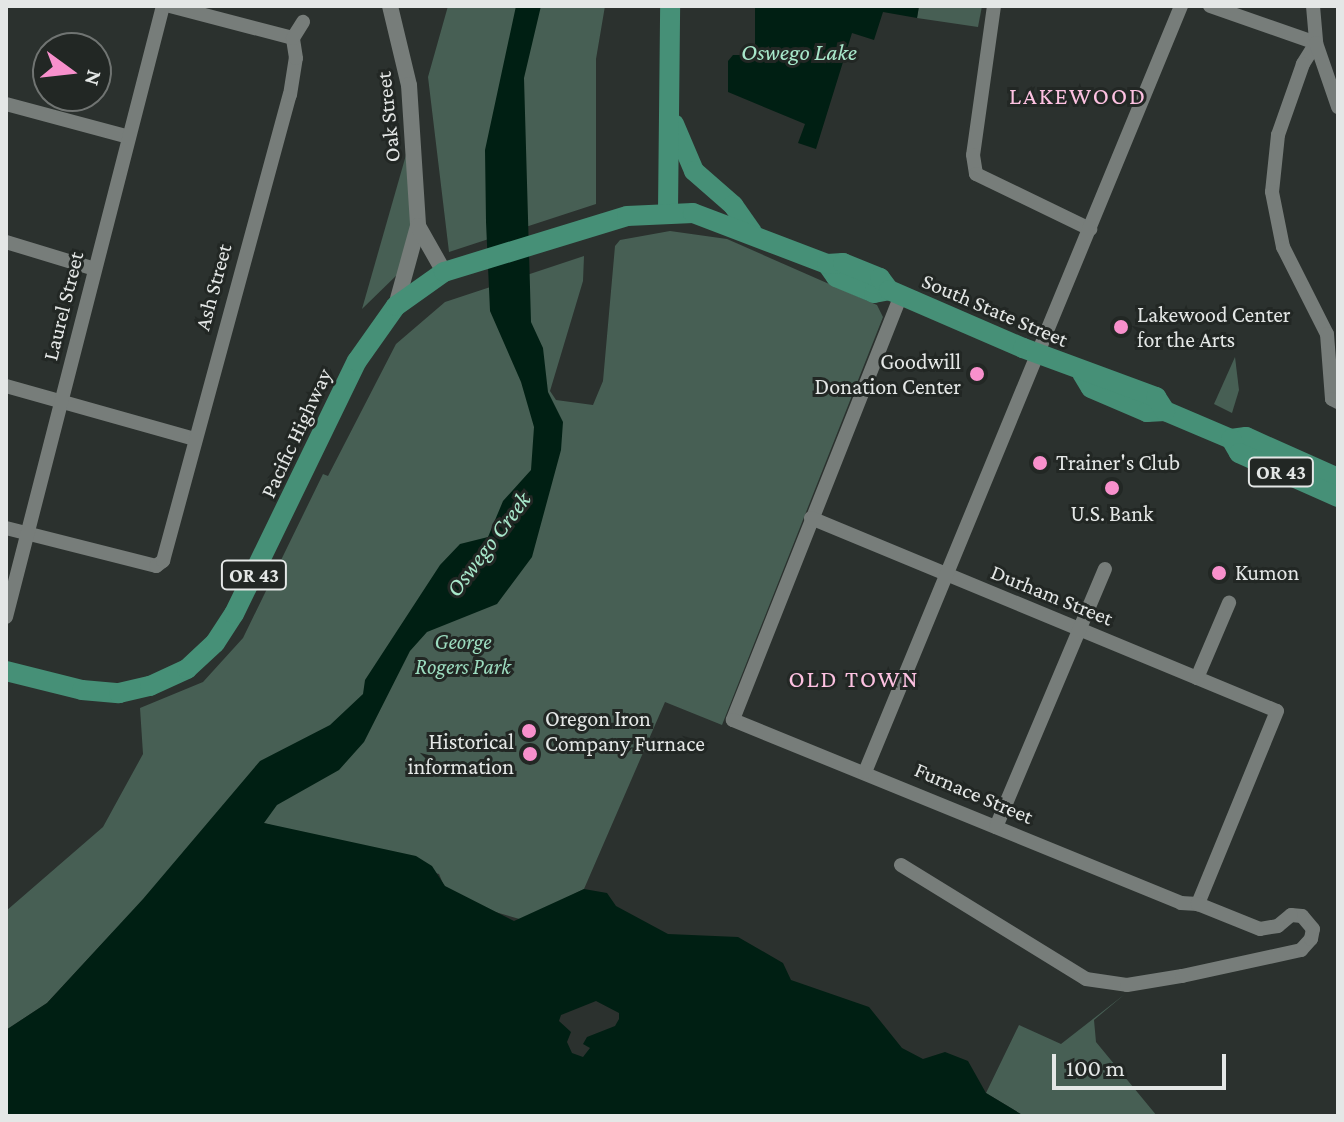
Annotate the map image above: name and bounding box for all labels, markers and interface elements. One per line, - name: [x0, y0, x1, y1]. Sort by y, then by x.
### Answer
- north arrow: [32, 32, 112, 112]
- water label: Oswego Lake: [741, 38, 857, 66]
- text: N: [80, 67, 108, 88]
- street label: Oak Street: [370, 70, 406, 164]
- district label: LAKEWOOD: [1009, 82, 1147, 110]
- street label: Ash Street: [189, 241, 237, 333]
- street label: Laurel Street: [37, 249, 89, 363]
- street label: South State Street: [918, 267, 1072, 353]
- place label: Lakewood Center for the Arts: [1137, 301, 1291, 352]
- marker: Lakewood Center for the Arts: [1112, 318, 1130, 336]
- place label: Goodwill Donation Center: [815, 348, 961, 400]
- street label: Pacific Highway: [255, 364, 337, 502]
- marker: Goodwill Donation Center: [968, 365, 986, 383]
- place label: Trainer's Club: [1056, 450, 1180, 476]
- marker: Trainer's Club: [1031, 454, 1049, 472]
- road number: OR 43: [1247, 456, 1315, 488]
- marker: U.S. Bank: [1103, 479, 1121, 497]
- water label: Oswego Creek: [439, 486, 537, 602]
- place label: U.S. Bank: [1070, 501, 1154, 527]
- road number: OR 43: [220, 559, 288, 591]
- street label: Durham Street: [987, 559, 1117, 631]
- place label: Kumon: [1235, 560, 1299, 586]
- marker: Kumon: [1210, 564, 1228, 582]
- park label: George Rogers Park: [415, 628, 511, 680]
- district label: OLD TOWN: [789, 665, 919, 693]
- place label: Oregon Iron Company Furnace: [545, 705, 705, 756]
- marker: Oregon Iron Company Furnace: [520, 722, 538, 740]
- place label: Historical information: [408, 728, 514, 780]
- marker: Historical information: [521, 745, 539, 763]
- street label: Furnace Street: [911, 756, 1037, 830]
- scale bar: [1056, 1038, 1230, 1088]
- text: 100 m: [1066, 1054, 1125, 1081]

